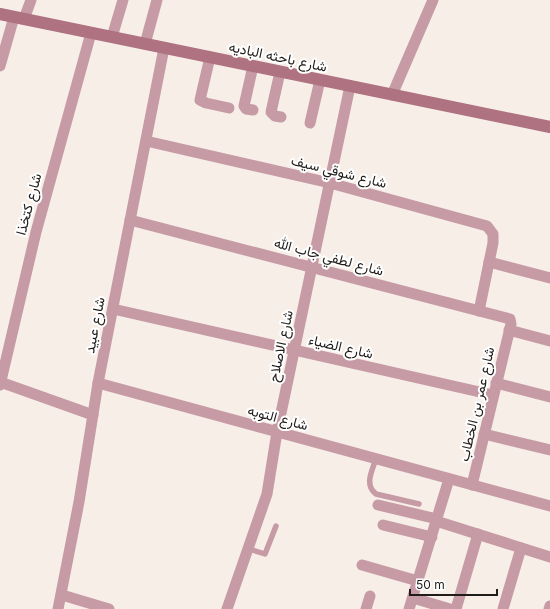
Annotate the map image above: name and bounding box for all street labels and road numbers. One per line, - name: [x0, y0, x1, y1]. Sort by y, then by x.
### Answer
- street label: شارع باحثه الباديه: [227, 37, 329, 78]
- street label: شارع شوقي سيف: [288, 151, 389, 195]
- street label: شارع كتخذا: [12, 171, 47, 238]
- street label: شارع لطفي جاب الله: [271, 233, 385, 283]
- street label: شارع عبيد: [80, 296, 111, 355]
- street label: شارع الاصلاح: [264, 309, 299, 384]
- street label: شارع الضياء: [306, 330, 375, 365]
- street label: شارع عمر بن الخطاب: [455, 345, 500, 464]
- street label: شارع التوبه: [245, 401, 310, 436]

